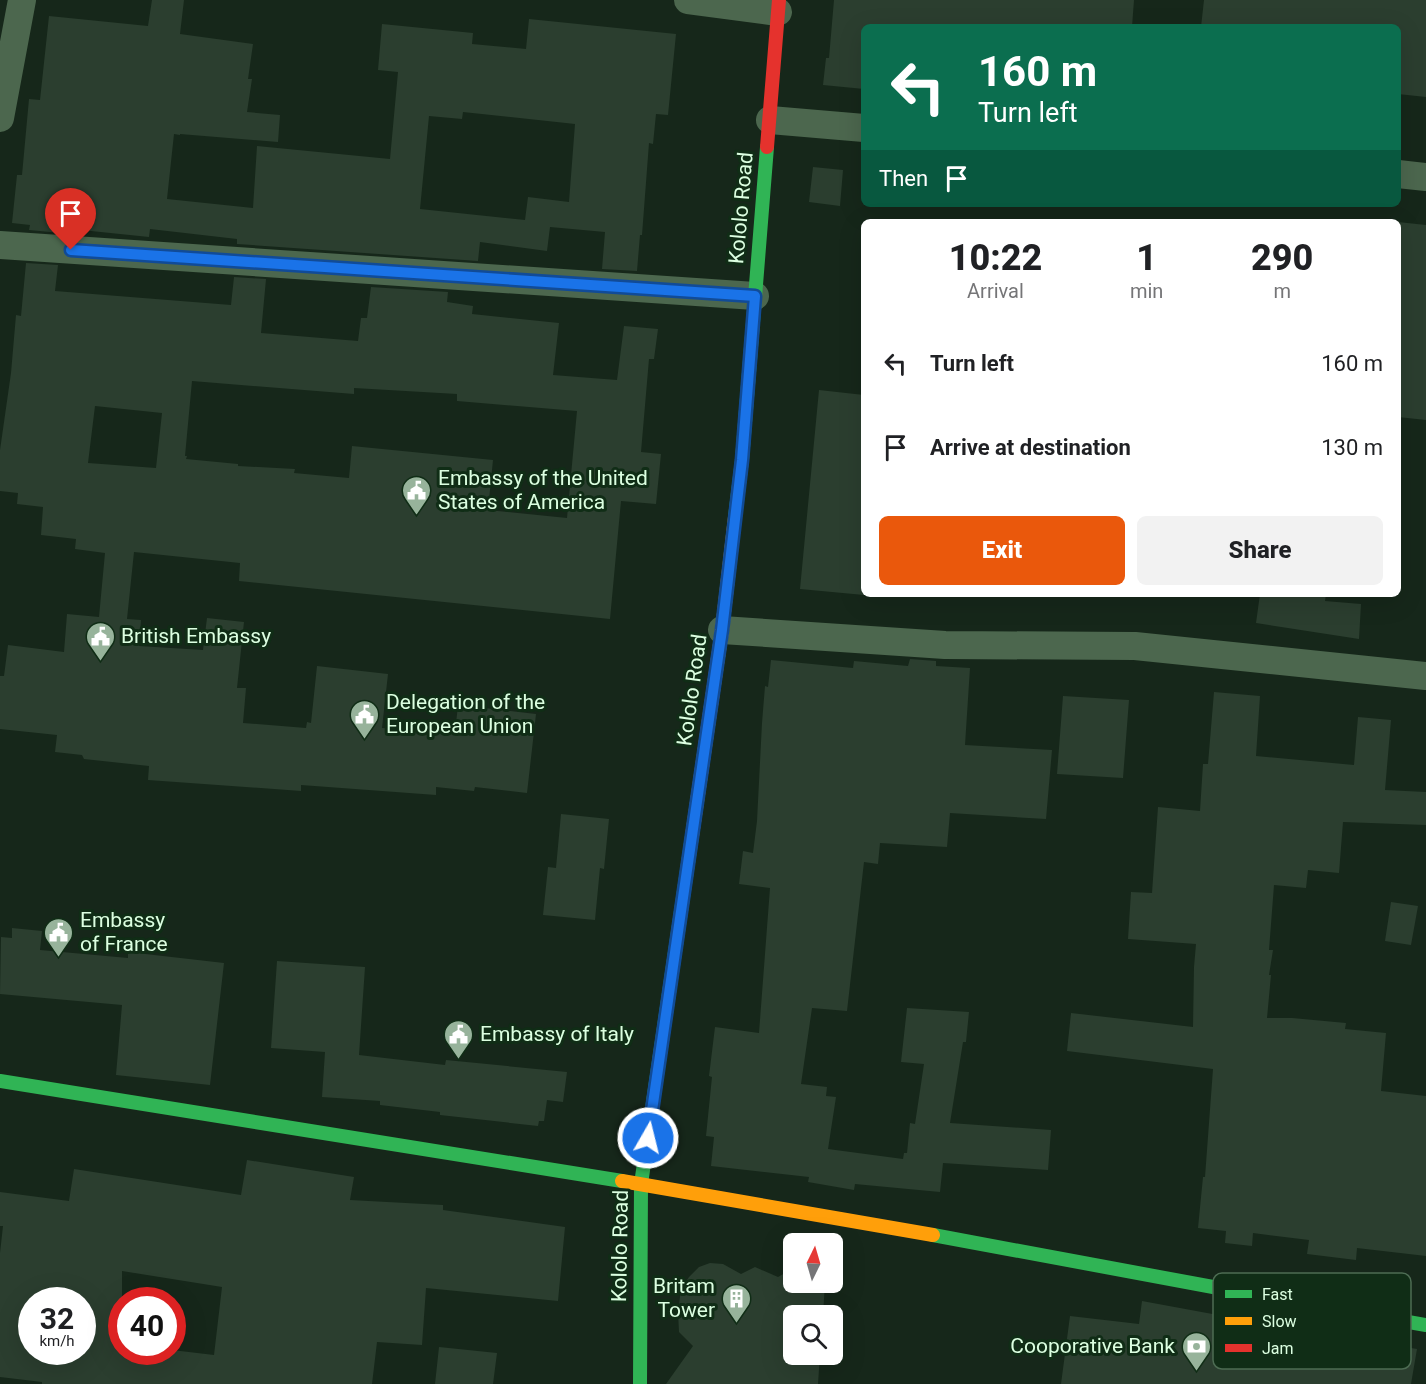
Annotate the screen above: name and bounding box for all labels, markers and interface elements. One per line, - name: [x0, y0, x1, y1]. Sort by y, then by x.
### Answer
- text: 160 m: [978, 47, 1097, 96]
- icon: left: [879, 48, 957, 126]
- text: Turn left: [978, 97, 1078, 129]
- street label: Kololo Road: [724, 151, 758, 265]
- icon: arrive: [940, 162, 973, 195]
- text: Then: [879, 166, 928, 191]
- pin: [45, 188, 96, 250]
- icon: arrive: [54, 197, 87, 230]
- text: 10:22: [949, 237, 1042, 279]
- text: 1: [1136, 237, 1157, 279]
- text: 290: [1251, 237, 1313, 279]
- text: Arrival: [967, 279, 1024, 303]
- text: min: [1130, 279, 1163, 303]
- text: m: [1273, 279, 1291, 303]
- icon: left: [879, 347, 912, 380]
- text: Turn left: [930, 351, 1014, 376]
- text: 160 m: [1321, 351, 1383, 376]
- icon: arrive: [879, 431, 912, 464]
- text: Arrive at destination: [930, 435, 1131, 460]
- text: 130 m: [1321, 435, 1383, 460]
- place label: Embassy of the United States of America: [438, 466, 648, 514]
- public building icon: Embassy of the United States of America: [401, 474, 433, 516]
- button: Exit: [879, 516, 1125, 585]
- button: Share: [1137, 516, 1383, 585]
- public building icon: British Embassy: [84, 620, 116, 662]
- place label: British Embassy: [121, 624, 271, 648]
- street label: Kololo Road: [672, 633, 712, 747]
- place label: Delegation of the European Union: [386, 690, 545, 738]
- public building icon: Delegation of the European Union: [349, 698, 381, 740]
- place label: Embassy of France: [80, 908, 168, 956]
- public building icon: Embassy of France: [43, 916, 75, 958]
- public building icon: Embassy of Italy: [443, 1018, 475, 1060]
- place label: Embassy of Italy: [480, 1022, 634, 1046]
- position arrow: [616, 1106, 680, 1170]
- street label: Kololo Road: [607, 1190, 633, 1302]
- north arrow: [783, 1233, 843, 1293]
- map controls: [783, 1233, 843, 1365]
- legend: [1213, 1273, 1411, 1369]
- place label: Britam Tower: [653, 1274, 715, 1322]
- building icon: Britam Tower: [720, 1282, 752, 1324]
- text: Fast: [1262, 1285, 1293, 1304]
- speed limit sign: 40: [108, 1287, 186, 1365]
- text: 32: [40, 1301, 74, 1336]
- button: search: [783, 1305, 843, 1365]
- text: Slow: [1262, 1312, 1297, 1331]
- bank icon: Cooporative Bank: [1180, 1330, 1212, 1372]
- text: km/h: [39, 1332, 75, 1350]
- place label: Cooporative Bank: [1010, 1334, 1175, 1358]
- text: Jam: [1262, 1339, 1294, 1358]

